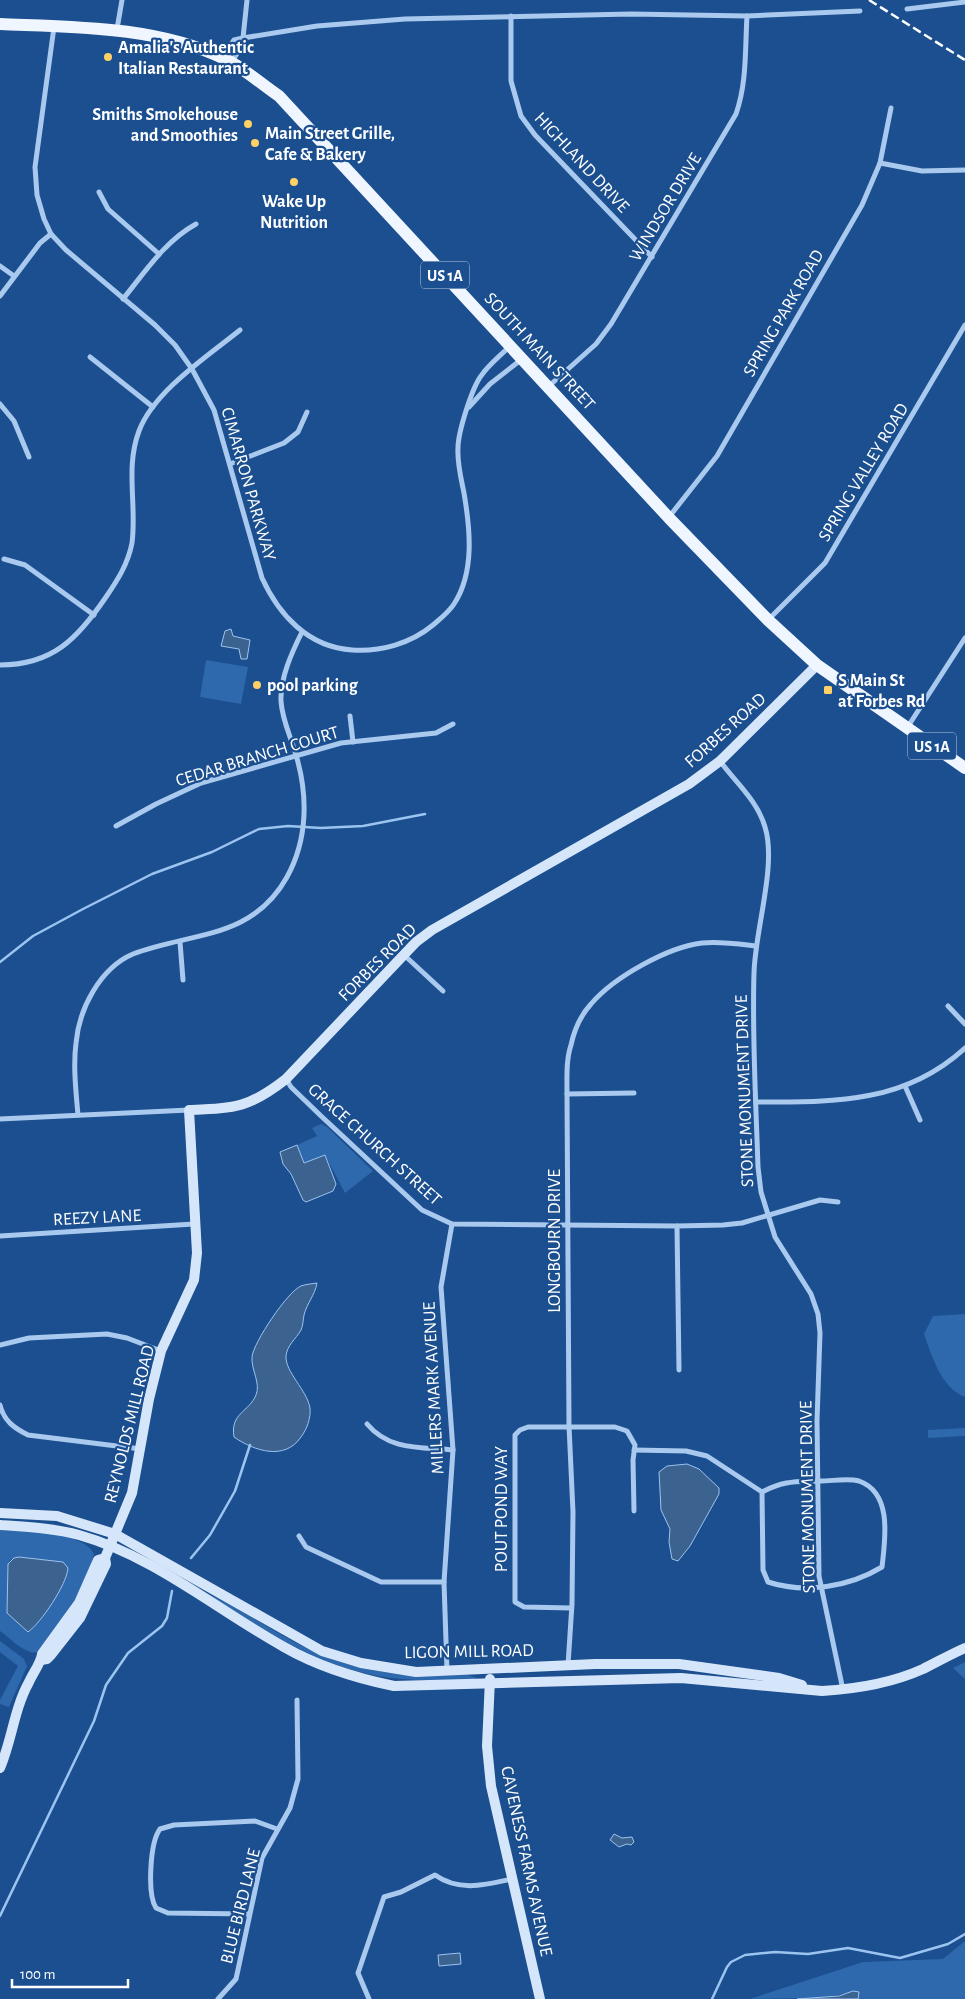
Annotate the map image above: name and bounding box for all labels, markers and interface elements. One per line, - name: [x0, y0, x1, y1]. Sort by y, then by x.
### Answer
- place label: Amalia's Authentic Italian Restaurant: [118, 39, 254, 78]
- marker: Amalia's Authentic Italian Restaurant: [102, 51, 114, 63]
- place label: Smiths Smokehouse and Smoothies: [92, 106, 238, 145]
- street label: HIGHLAND DRIVE: [530, 109, 632, 216]
- marker: Smiths Smokehouse and Smoothies: [242, 118, 254, 130]
- place label: Main Street Grille, Cafe & Bakery: [265, 125, 395, 164]
- marker: Main Street Grille, Cafe & Bakery: [249, 137, 261, 149]
- street label: WINDSOR DRIVE: [627, 150, 705, 265]
- marker: Wake Up Nutrition: [288, 176, 300, 188]
- place label: Wake Up Nutrition: [260, 193, 328, 232]
- street label: SPRING PARK ROAD: [740, 247, 827, 380]
- road number: US 1A: [421, 262, 469, 288]
- street label: SOUTH MAIN STREET: [480, 290, 598, 414]
- street label: SPRING VALLEY ROAD: [816, 400, 912, 545]
- street label: CIMARRON PARKWAY: [218, 406, 279, 564]
- place label: S Main St at Forbes Rd: [838, 672, 926, 711]
- place label: pool parking: [267, 677, 359, 695]
- marker: pool parking: [251, 679, 263, 691]
- marker: S Main St at Forbes Rd: [822, 684, 834, 696]
- street label: FORBES ROAD: [682, 690, 770, 772]
- street label: CEDAR BRANCH COURT: [174, 723, 341, 790]
- road number: US 1A: [908, 732, 956, 759]
- street label: FORBES ROAD: [335, 920, 420, 1005]
- street label: STONE MONUMENT DRIVE: [733, 994, 757, 1187]
- street label: GRACE CHURCH STREET: [304, 1080, 445, 1209]
- street label: LONGBOURN DRIVE: [546, 1169, 564, 1313]
- street label: REEZY LANE: [53, 1207, 142, 1229]
- street label: MILLERS MARK AVENUE: [420, 1301, 448, 1475]
- street label: REYNOLDS MILL ROAD: [102, 1343, 158, 1505]
- street label: STONE MONUMENT DRIVE: [797, 1400, 819, 1593]
- street label: POUT POND WAY: [493, 1445, 511, 1572]
- street label: LIGON MILL ROAD: [404, 1642, 534, 1662]
- street label: CAVENESS FARMS AVENUE: [497, 1765, 555, 1958]
- street label: BLUE BIRD LANE: [218, 1846, 264, 1966]
- scale bar: [12, 1956, 129, 1988]
- text: 100 m: [20, 1967, 55, 1982]

